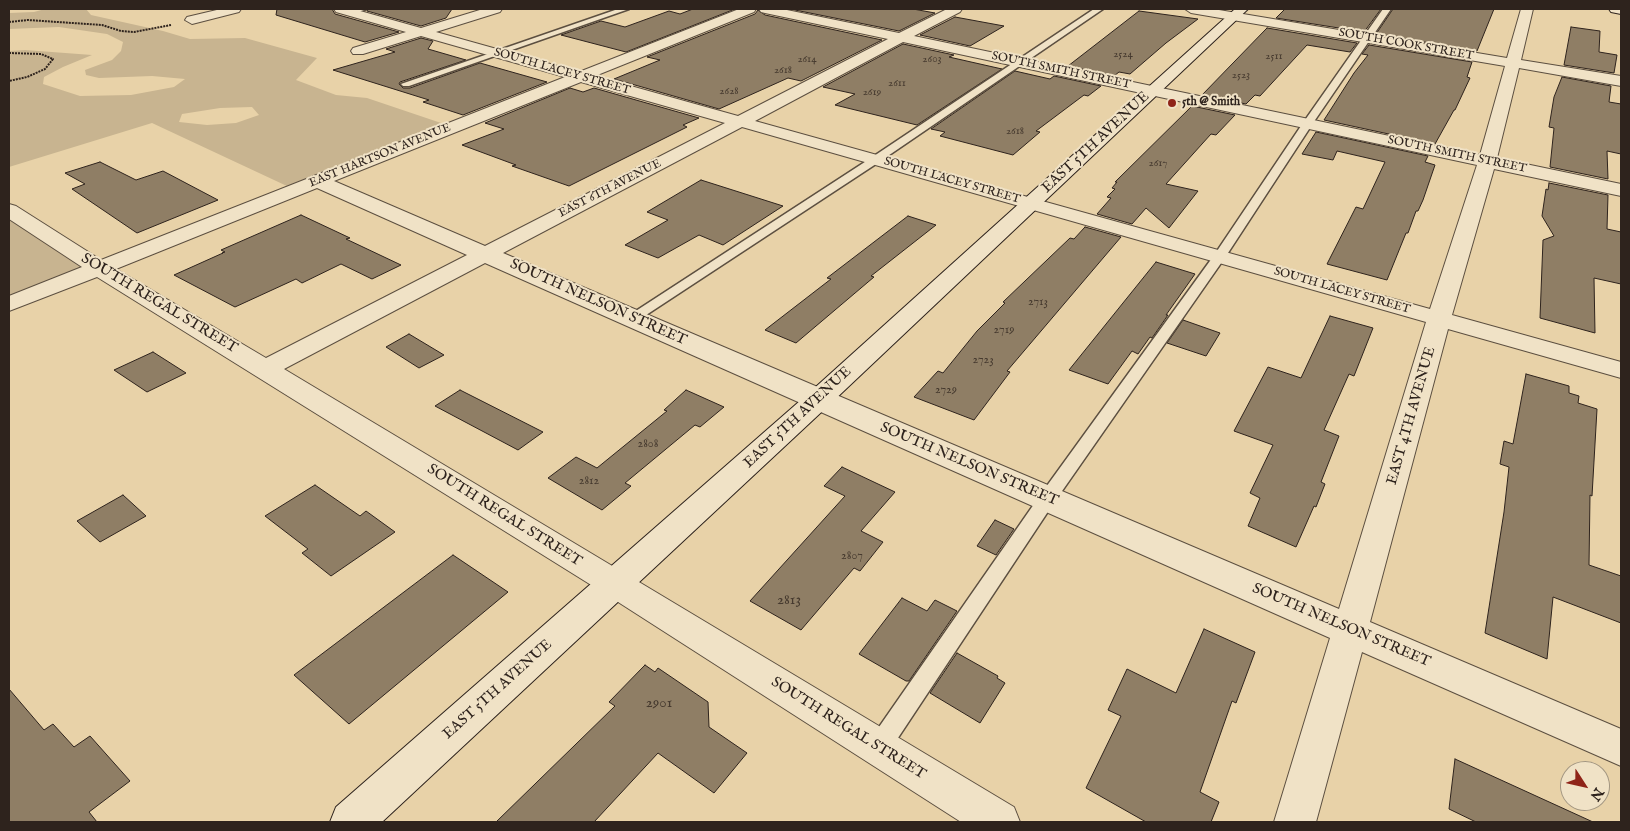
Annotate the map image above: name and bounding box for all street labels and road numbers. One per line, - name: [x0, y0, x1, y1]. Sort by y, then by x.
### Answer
- street label: SOUTH COOK STREET: [1337, 26, 1475, 64]
- street label: SOUTH LACEY STREET: [492, 46, 632, 98]
- street label: SOUTH SMITH STREET: [990, 49, 1132, 93]
- street label: EAST 5TH AVENUE: [1038, 88, 1154, 198]
- street label: EAST HARTSON AVENUE: [307, 121, 453, 191]
- street label: SOUTH SMITH STREET: [1386, 133, 1528, 177]
- street label: SOUTH LACEY STREET: [882, 155, 1022, 207]
- street label: EAST 6TH AVENUE: [556, 157, 664, 221]
- street label: SOUTH REGAL STREET: [78, 250, 240, 358]
- street label: SOUTH NELSON STREET: [507, 256, 689, 350]
- street label: SOUTH LACEY STREET: [1272, 265, 1412, 317]
- street label: EAST 4TH AVENUE: [1384, 345, 1440, 487]
- street label: EAST 5TH AVENUE: [740, 363, 856, 473]
- street label: SOUTH NELSON STREET: [877, 419, 1061, 511]
- street label: SOUTH REGAL STREET: [423, 461, 585, 571]
- street label: SOUTH NELSON STREET: [1249, 580, 1433, 672]
- street label: EAST 5TH AVENUE: [440, 636, 556, 744]
- street label: SOUTH REGAL STREET: [767, 674, 929, 784]

